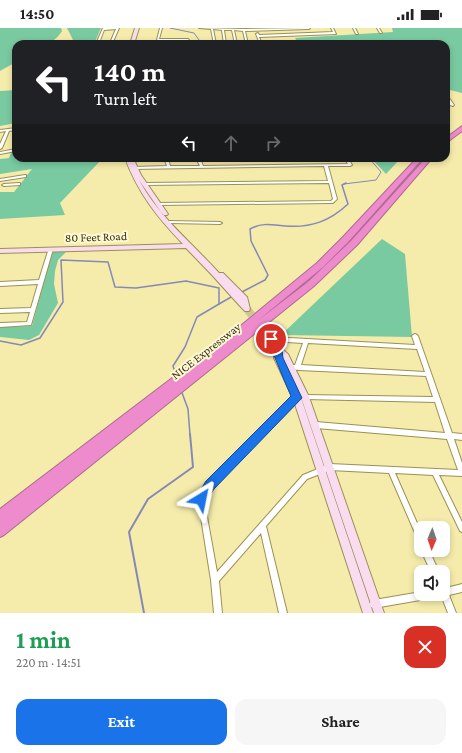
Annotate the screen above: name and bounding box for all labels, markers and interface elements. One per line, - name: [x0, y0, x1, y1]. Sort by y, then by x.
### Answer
- text: 14:50: [20, 6, 54, 22]
- icon: left: [28, 56, 80, 108]
- text: 140 m: [94, 56, 166, 87]
- text: Turn left: [94, 89, 157, 109]
- icon: left: [178, 132, 200, 154]
- icon: ahead: [220, 132, 242, 154]
- icon: right: [262, 132, 284, 154]
- street label: 80 Feet Road: [65, 229, 128, 245]
- street label: NICE Expressway: [169, 319, 244, 382]
- pin: [254, 322, 288, 356]
- icon: arrive: [260, 328, 282, 350]
- position arrow: [180, 478, 222, 520]
- north arrow: [414, 521, 450, 557]
- map controls: [414, 521, 450, 601]
- button: sound: [414, 565, 450, 601]
- text: 1 min: [16, 626, 71, 653]
- button: close: [404, 626, 446, 668]
- text: 220 m · 14:51: [16, 655, 81, 670]
- button: Exit: [16, 699, 227, 745]
- button: Share: [235, 699, 446, 745]

